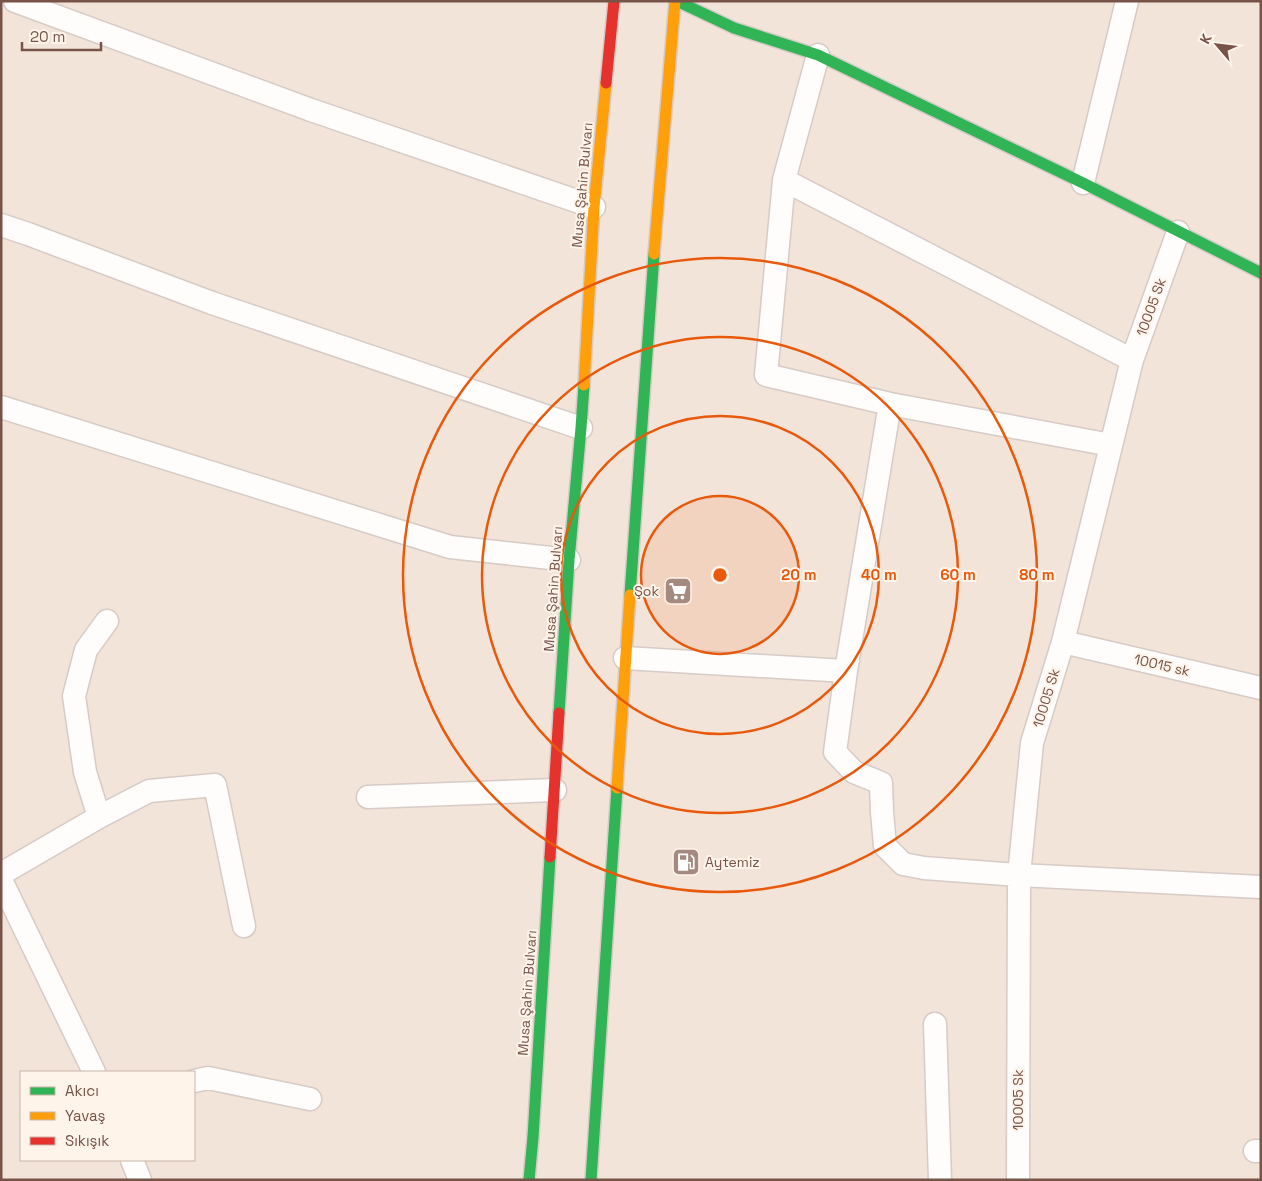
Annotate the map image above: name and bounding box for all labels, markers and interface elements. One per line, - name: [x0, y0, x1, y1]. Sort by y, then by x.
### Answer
- scale bar: [22, 20, 101, 52]
- north arrow: [1192, 20, 1242, 70]
- text: 20 m: [30, 27, 65, 46]
- text: K: [1196, 31, 1216, 47]
- street label: Musa Şahin Bulvarı: [568, 122, 596, 248]
- street label: 10005 Sk: [1132, 275, 1170, 339]
- street label: Musa Şahin Bulvarı: [540, 526, 566, 652]
- text: 20 m: [781, 565, 817, 584]
- text: 40 m: [861, 565, 897, 584]
- text: 60 m: [940, 565, 976, 584]
- text: 80 m: [1019, 565, 1055, 584]
- centre of rings: [711, 566, 729, 584]
- supermarket icon: Şok: [663, 576, 693, 606]
- place label: Şok: [634, 582, 659, 600]
- street label: 10015 sk: [1132, 650, 1192, 680]
- street label: 10005 Sk: [1028, 666, 1064, 730]
- fuel station icon: Aytemiz: [671, 847, 701, 877]
- place label: Aytemiz: [705, 853, 760, 871]
- street label: Musa Şahin Bulvarı: [514, 930, 540, 1056]
- street label: 10005 Sk: [1009, 1069, 1027, 1130]
- legend: [20, 1071, 195, 1161]
- text: Akıcı: [65, 1081, 99, 1100]
- text: Yavaş: [65, 1106, 106, 1125]
- text: Sıkışık: [65, 1131, 109, 1150]

